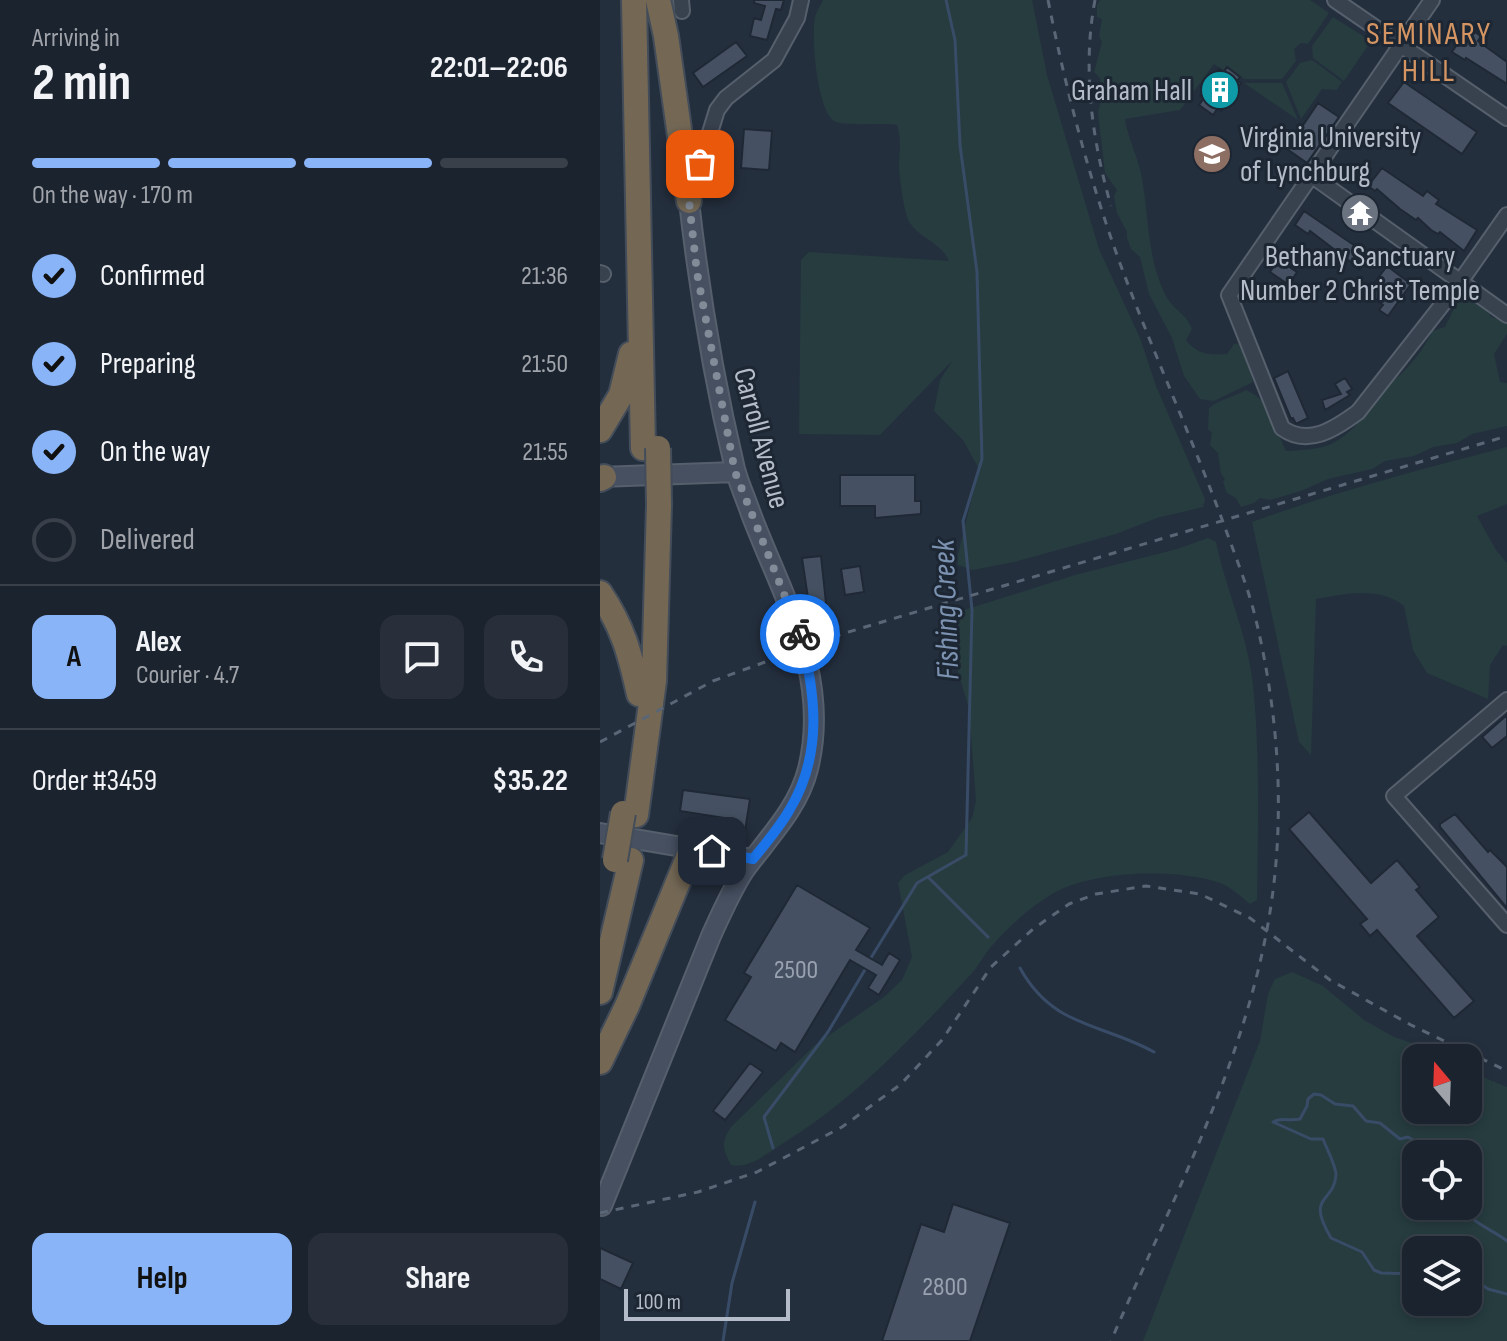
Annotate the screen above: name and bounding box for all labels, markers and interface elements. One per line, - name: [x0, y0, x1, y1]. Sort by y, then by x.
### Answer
- district label: SEMINARY HILL: [1366, 15, 1492, 91]
- text: Arriving in: [32, 23, 120, 54]
- text: 22:01–22:06: [430, 50, 568, 86]
- text: 2 min: [32, 52, 131, 115]
- building icon: Graham Hall: [1199, 69, 1241, 111]
- place label: Graham Hall: [1071, 73, 1192, 109]
- place label: Virginia University of Lynchburg: [1240, 120, 1422, 190]
- pin: [666, 130, 734, 198]
- school or university icon: Virginia University of Lynchburg: [1191, 133, 1233, 175]
- icon: bag: [678, 142, 722, 186]
- text: On the way · 170 m: [32, 180, 193, 211]
- temple icon: Bethany Sanctuary Number 2 Christ Temple: [1339, 192, 1381, 234]
- place label: Bethany Sanctuary Number 2 Christ Temple: [1240, 239, 1480, 309]
- icon: check: [32, 254, 76, 298]
- text: Confirmed: [100, 258, 205, 294]
- text: 21:36: [521, 261, 568, 292]
- icon: check: [32, 342, 76, 386]
- text: Preparing: [100, 346, 196, 382]
- text: 21:50: [521, 349, 568, 380]
- street label: Carroll Avenue: [725, 364, 797, 512]
- icon: check: [32, 430, 76, 474]
- text: On the way: [100, 434, 210, 470]
- text: 21:55: [522, 437, 568, 468]
- text: Delivered: [100, 522, 195, 558]
- water label: Fishing Creek: [925, 538, 968, 681]
- courier: [760, 594, 840, 674]
- icon: bike: [778, 612, 822, 656]
- button: chat: [380, 615, 464, 699]
- button: phone: [484, 615, 568, 699]
- text: Alex: [136, 624, 182, 660]
- text: A: [67, 639, 81, 675]
- text: Courier · 4.7: [136, 660, 239, 691]
- text: Order #3459: [32, 763, 157, 799]
- text: $35.22: [492, 763, 568, 799]
- pin: [678, 817, 746, 885]
- icon: home: [690, 829, 734, 873]
- house number: 2500: [774, 955, 818, 986]
- north arrow: [1402, 1044, 1482, 1124]
- map controls: [1402, 1044, 1482, 1316]
- button: locate: [1402, 1140, 1482, 1220]
- button: Help: [32, 1233, 292, 1325]
- button: Share: [308, 1233, 568, 1325]
- button: layers: [1402, 1236, 1482, 1316]
- house number: 2800: [922, 1272, 968, 1303]
- scale bar: [624, 1285, 790, 1321]
- text: 100 m: [636, 1289, 681, 1316]

